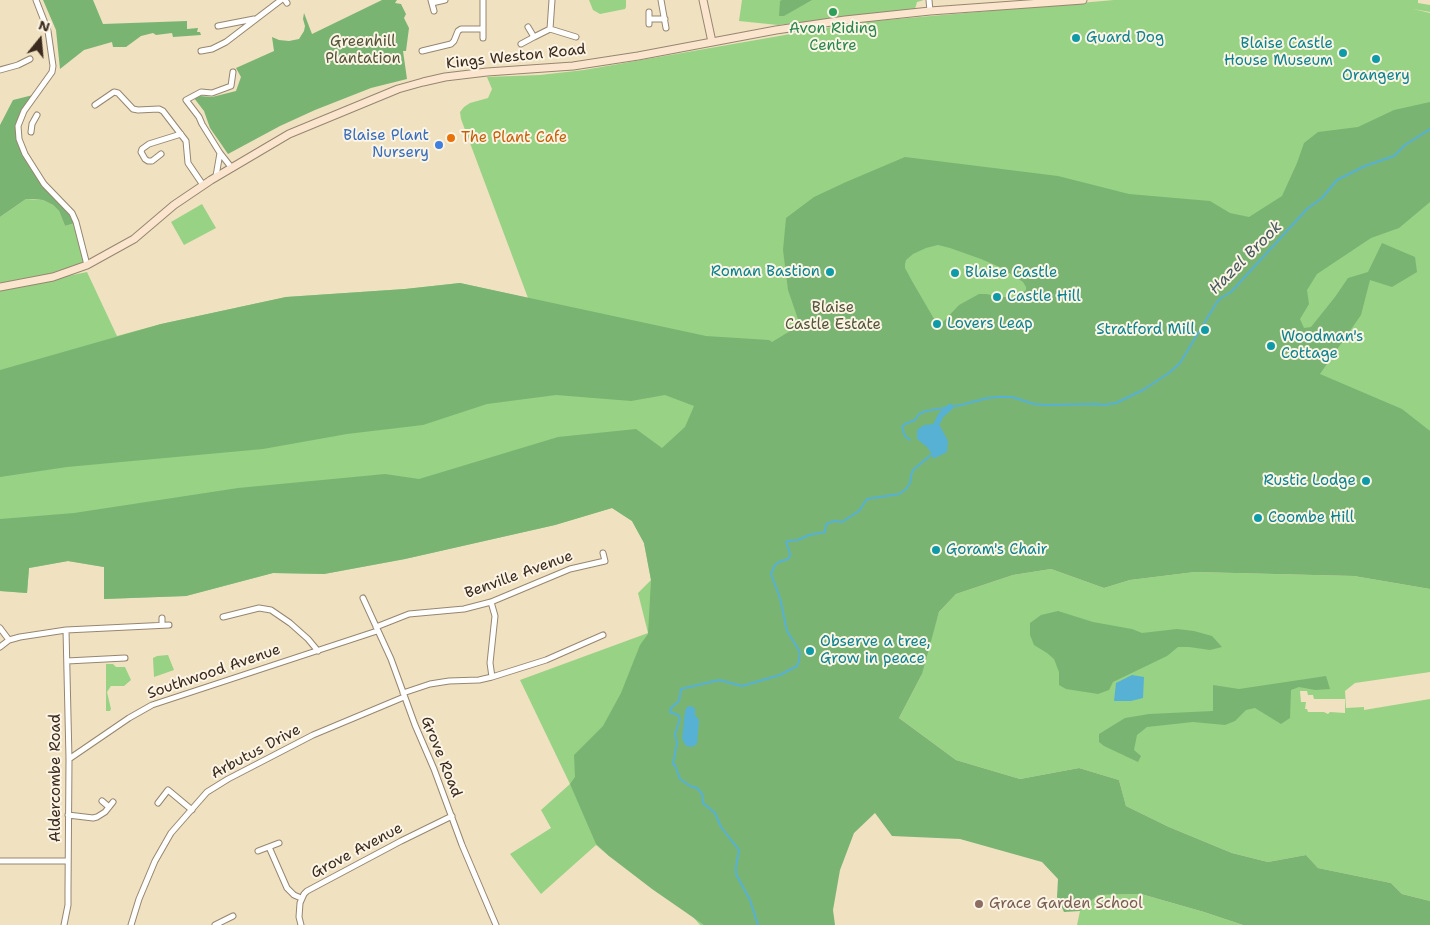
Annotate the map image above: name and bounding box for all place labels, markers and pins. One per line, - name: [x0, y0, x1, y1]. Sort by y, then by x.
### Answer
- marker: Avon Riding Centre: [827, 6, 839, 18]
- place label: Avon Riding Centre: [789, 20, 877, 55]
- place label: Guard Dog: [1086, 29, 1164, 47]
- marker: Guard Dog: [1070, 32, 1082, 44]
- place label: Blaise Castle House Museum: [1224, 35, 1333, 70]
- marker: Blaise Castle House Museum: [1337, 47, 1349, 59]
- marker: Orangery: [1370, 53, 1382, 65]
- place label: Orangery: [1342, 67, 1410, 85]
- place label: Blaise Plant Nursery: [343, 127, 429, 162]
- place label: The Plant Cafe: [461, 129, 567, 147]
- marker: The Plant Cafe: [445, 132, 457, 144]
- marker: Blaise Plant Nursery: [433, 139, 445, 151]
- place label: Roman Bastion: [711, 263, 820, 281]
- place label: Blaise Castle: [965, 264, 1057, 282]
- marker: Roman Bastion: [824, 266, 836, 278]
- marker: Blaise Castle: [949, 267, 961, 279]
- place label: Castle Hill: [1007, 288, 1081, 306]
- marker: Castle Hill: [991, 291, 1003, 303]
- place label: Lovers Leap: [947, 315, 1033, 333]
- marker: Lovers Leap: [931, 318, 943, 330]
- place label: Stratford Mill: [1096, 321, 1195, 339]
- marker: Stratford Mill: [1199, 324, 1211, 336]
- place label: Woodman's Cottage: [1281, 328, 1363, 363]
- marker: Woodman's Cottage: [1265, 340, 1277, 352]
- place label: Rustic Lodge: [1264, 472, 1356, 490]
- marker: Rustic Lodge: [1360, 475, 1372, 487]
- place label: Coombe Hill: [1268, 509, 1354, 527]
- marker: Coombe Hill: [1252, 512, 1264, 524]
- place label: Goram's Chair: [946, 541, 1048, 559]
- marker: Goram's Chair: [930, 544, 942, 556]
- place label: Observe a tree, Grow in peace: [820, 633, 931, 668]
- marker: Observe a tree, Grow in peace: [804, 645, 816, 657]
- place label: Grace Garden School: [989, 895, 1143, 913]
- marker: Grace Garden School: [973, 898, 985, 910]

